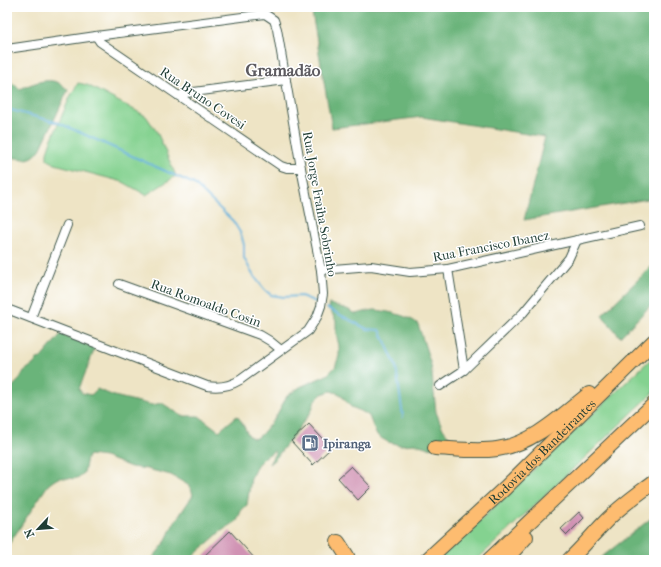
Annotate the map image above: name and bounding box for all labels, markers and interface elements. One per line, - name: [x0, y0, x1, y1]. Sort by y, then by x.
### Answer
- district label: Gramadão: [246, 60, 321, 80]
- street label: Rua Bruno Covesi: [157, 64, 249, 132]
- street label: Rua Jorge Fraiha Sobrinho: [300, 130, 340, 278]
- street label: Rua Francisco Ibanez: [431, 227, 551, 265]
- street label: Rua Romoaldo Cosin: [149, 276, 264, 330]
- street label: Rodovia dos Bandeirantes: [485, 396, 599, 507]
- fuel station icon: Ipiranga: [300, 433, 320, 453]
- place label: Ipiranga: [323, 436, 372, 452]
- north arrow: [18, 509, 58, 549]
- text: N: [22, 526, 37, 540]

